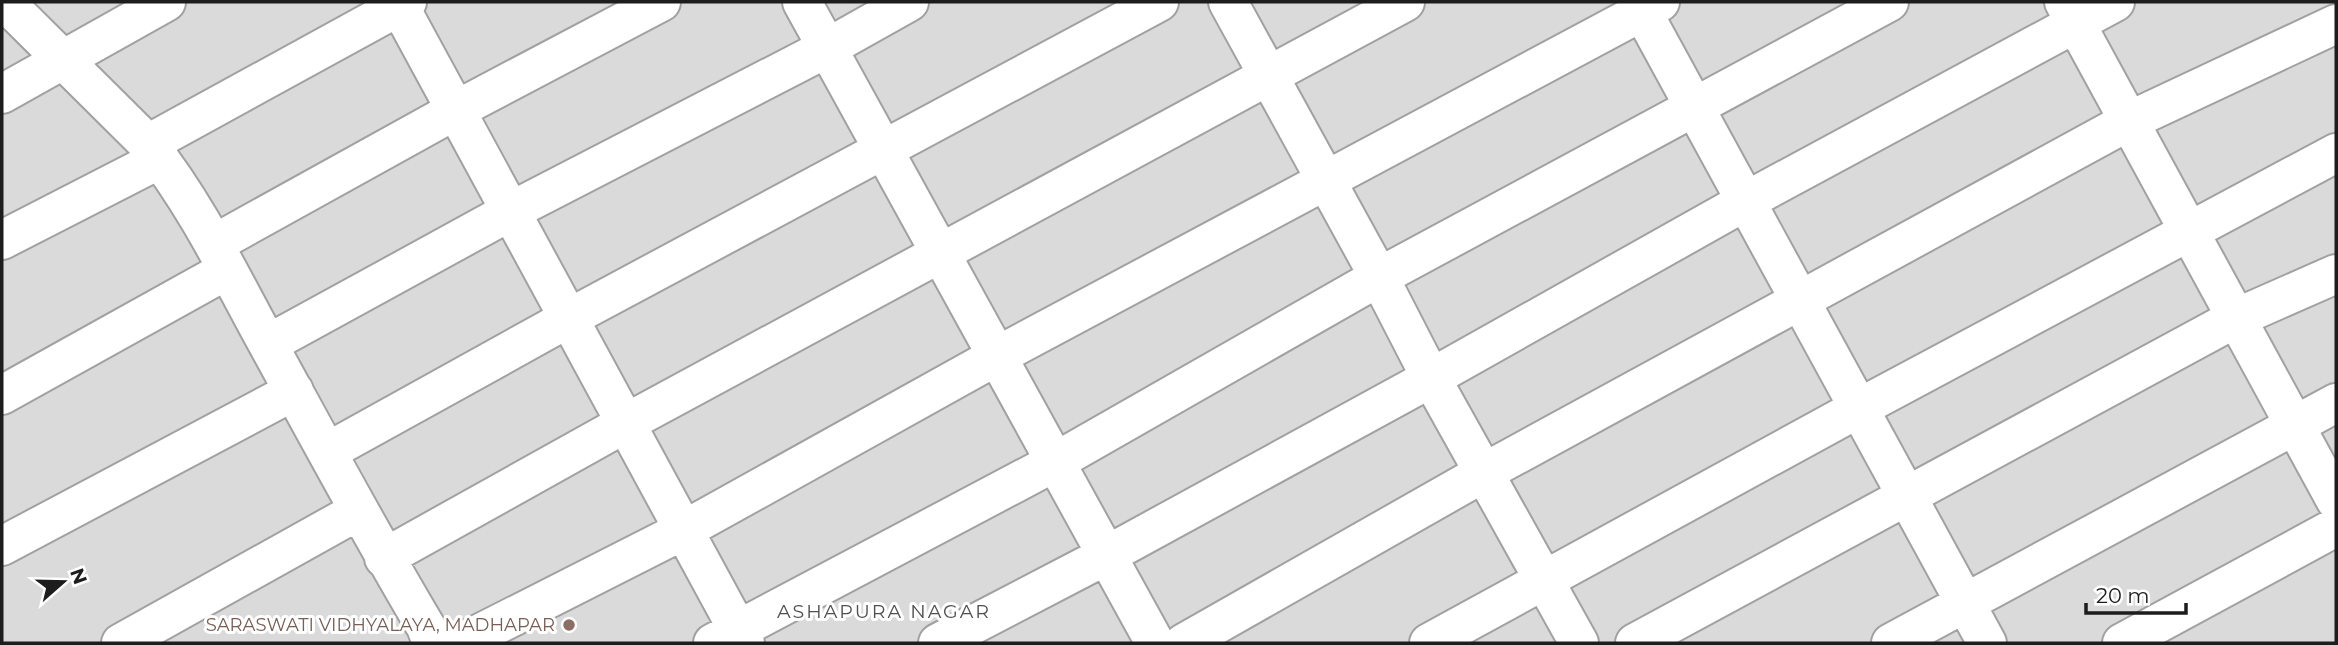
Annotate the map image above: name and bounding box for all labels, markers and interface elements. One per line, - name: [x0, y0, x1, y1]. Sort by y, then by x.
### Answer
- north arrow: [28, 547, 98, 617]
- text: N: [65, 565, 92, 588]
- scale bar: [2086, 572, 2186, 616]
- text: 20 m: [2096, 583, 2150, 608]
- district label: ASHAPURA NAGAR: [777, 600, 991, 623]
- place label: SARASWATI VIDHYALAYA, MADHAPAR: [206, 614, 555, 636]
- marker: SARASWATI VIDHYALAYA, MADHAPAR: [561, 617, 577, 633]

